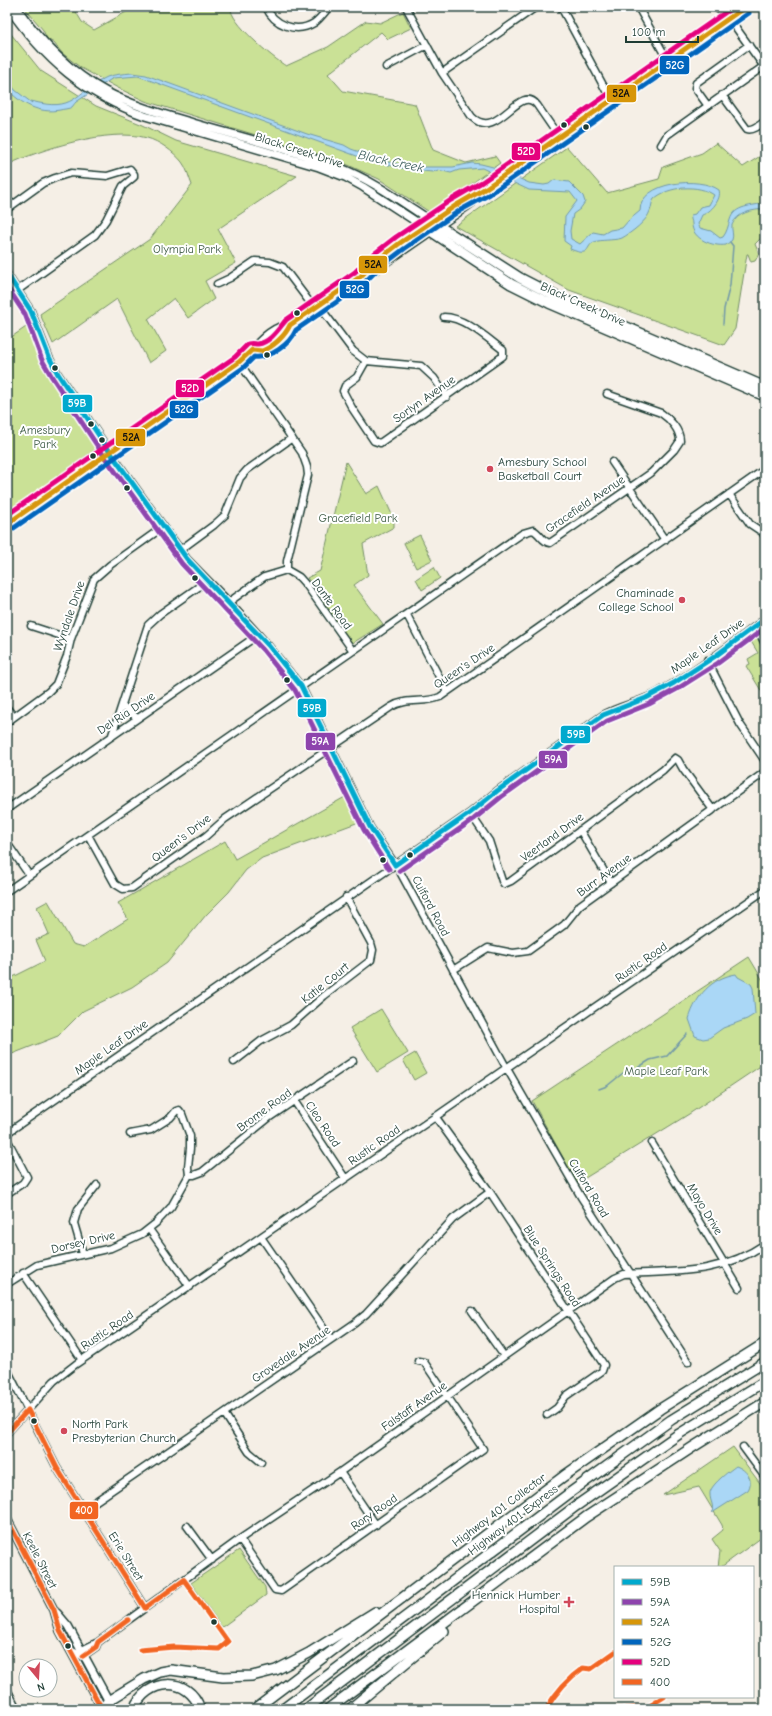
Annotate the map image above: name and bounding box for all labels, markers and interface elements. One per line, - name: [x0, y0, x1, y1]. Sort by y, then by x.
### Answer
- scale bar: [626, 18, 698, 44]
- text: 100 m: [632, 25, 665, 39]
- line badge: 52G: [659, 55, 690, 75]
- text: 52G: [665, 59, 685, 72]
- line badge: 52A: [606, 84, 637, 103]
- text: 52A: [612, 87, 630, 100]
- unlabelled marker: [559, 120, 569, 130]
- unlabelled marker: [581, 122, 591, 132]
- street label: Black Creek Drive: [253, 129, 345, 171]
- line badge: 52D: [511, 142, 541, 161]
- text: 52D: [517, 145, 535, 158]
- water label: Black Creek: [357, 147, 426, 175]
- park label: Olympia Park: [153, 242, 221, 256]
- line badge: 52A: [358, 255, 388, 274]
- text: 52A: [364, 258, 382, 271]
- street label: Black Creek Drive: [538, 279, 628, 329]
- line badge: 52G: [339, 280, 370, 299]
- text: 52G: [345, 283, 365, 296]
- unlabelled marker: [292, 308, 302, 318]
- unlabelled marker: [262, 350, 272, 360]
- unlabelled marker: [50, 363, 60, 373]
- street label: Sorlyn Avenue: [390, 372, 458, 426]
- line badge: 52D: [175, 379, 205, 398]
- text: 52D: [181, 382, 199, 395]
- line badge: 59B: [62, 394, 93, 413]
- text: 59B: [68, 397, 86, 410]
- line badge: 52G: [169, 400, 199, 419]
- text: 52G: [174, 403, 194, 416]
- unlabelled marker: [86, 419, 96, 429]
- park label: Amesbury Park: [20, 423, 71, 451]
- line badge: 52A: [115, 428, 146, 447]
- text: 52A: [122, 431, 140, 444]
- unlabelled marker: [97, 435, 107, 445]
- unlabelled marker: [88, 451, 98, 461]
- place label: Amesbury School Basketball Court: [498, 455, 587, 483]
- marker: Amesbury School Basketball Court: [485, 464, 495, 474]
- street label: Gracefield Avenue: [543, 472, 627, 536]
- unlabelled marker: [122, 483, 132, 493]
- park label: Gracefield Park: [318, 511, 398, 525]
- unlabelled marker: [190, 573, 200, 583]
- street label: Dante Road: [309, 576, 355, 632]
- street label: Wyndale Drive: [50, 579, 88, 653]
- place label: Chaminade College School: [598, 586, 674, 614]
- marker: Chaminade College School: [677, 595, 687, 605]
- street label: Maple Leaf Drive: [668, 615, 746, 677]
- street label: Queen's Drive: [431, 640, 497, 692]
- unlabelled marker: [282, 675, 292, 685]
- street label: Del Ria Drive: [95, 689, 157, 737]
- line badge: 59B: [297, 698, 327, 718]
- text: 59B: [303, 702, 321, 715]
- line badge: 59B: [560, 725, 591, 744]
- text: 59B: [567, 728, 585, 741]
- line badge: 59A: [305, 732, 336, 751]
- text: 59A: [311, 735, 329, 748]
- line badge: 59A: [538, 750, 568, 769]
- text: 59A: [544, 753, 562, 766]
- street label: Veerland Drive: [518, 810, 586, 864]
- street label: Queen's Drive: [149, 811, 213, 865]
- unlabelled marker: [405, 850, 415, 860]
- street label: Burr Avenue: [574, 851, 634, 899]
- unlabelled marker: [378, 855, 388, 865]
- street label: Culford Road: [409, 873, 453, 939]
- street label: Rustic Road: [612, 939, 670, 985]
- street label: Katie Court: [298, 959, 352, 1006]
- street label: Maple Leaf Drive: [72, 1016, 150, 1078]
- park label: Maple Leaf Park: [624, 1064, 708, 1078]
- street label: Brome Road: [234, 1085, 294, 1135]
- street label: Cleo Road: [303, 1098, 343, 1150]
- street label: Rustic Road: [345, 1122, 403, 1168]
- street label: Culford Road: [566, 1156, 612, 1220]
- street label: Mayo Drive: [684, 1181, 726, 1237]
- street label: Blue Springs Road: [520, 1223, 584, 1309]
- street label: Dorsey Drive: [50, 1228, 116, 1256]
- street label: Rustic Road: [78, 1307, 136, 1353]
- street label: Grovedale Avenue: [249, 1323, 333, 1385]
- street label: Falstaff Avenue: [379, 1378, 449, 1434]
- unlabelled marker: [29, 1416, 39, 1426]
- place label: North Park Presbyterian Church: [72, 1417, 176, 1445]
- marker: North Park Presbyterian Church: [59, 1426, 69, 1436]
- street label: Highway 401 Collector: [449, 1470, 549, 1550]
- street label: Highway 401 Express: [465, 1482, 561, 1558]
- street label: Rory Road: [348, 1491, 400, 1533]
- line badge: 400: [69, 1501, 99, 1520]
- text: 400: [75, 1504, 93, 1517]
- street label: Keele Street: [20, 1529, 60, 1591]
- street label: Erie Street: [106, 1529, 147, 1583]
- legend: [614, 1566, 754, 1698]
- text: 59B: [650, 1575, 670, 1589]
- place label: Hennick Humber Hospital: [472, 1588, 560, 1616]
- text: 59A: [650, 1595, 670, 1609]
- marker: Hennick Humber Hospital: [563, 1596, 575, 1608]
- text: 52A: [650, 1615, 670, 1629]
- unlabelled marker: [209, 1617, 219, 1627]
- text: 52G: [650, 1635, 672, 1649]
- unlabelled marker: [63, 1641, 73, 1651]
- text: 52D: [650, 1655, 670, 1669]
- north arrow: [18, 1658, 58, 1698]
- text: 400: [650, 1675, 670, 1689]
- text: N: [36, 1680, 46, 1694]

